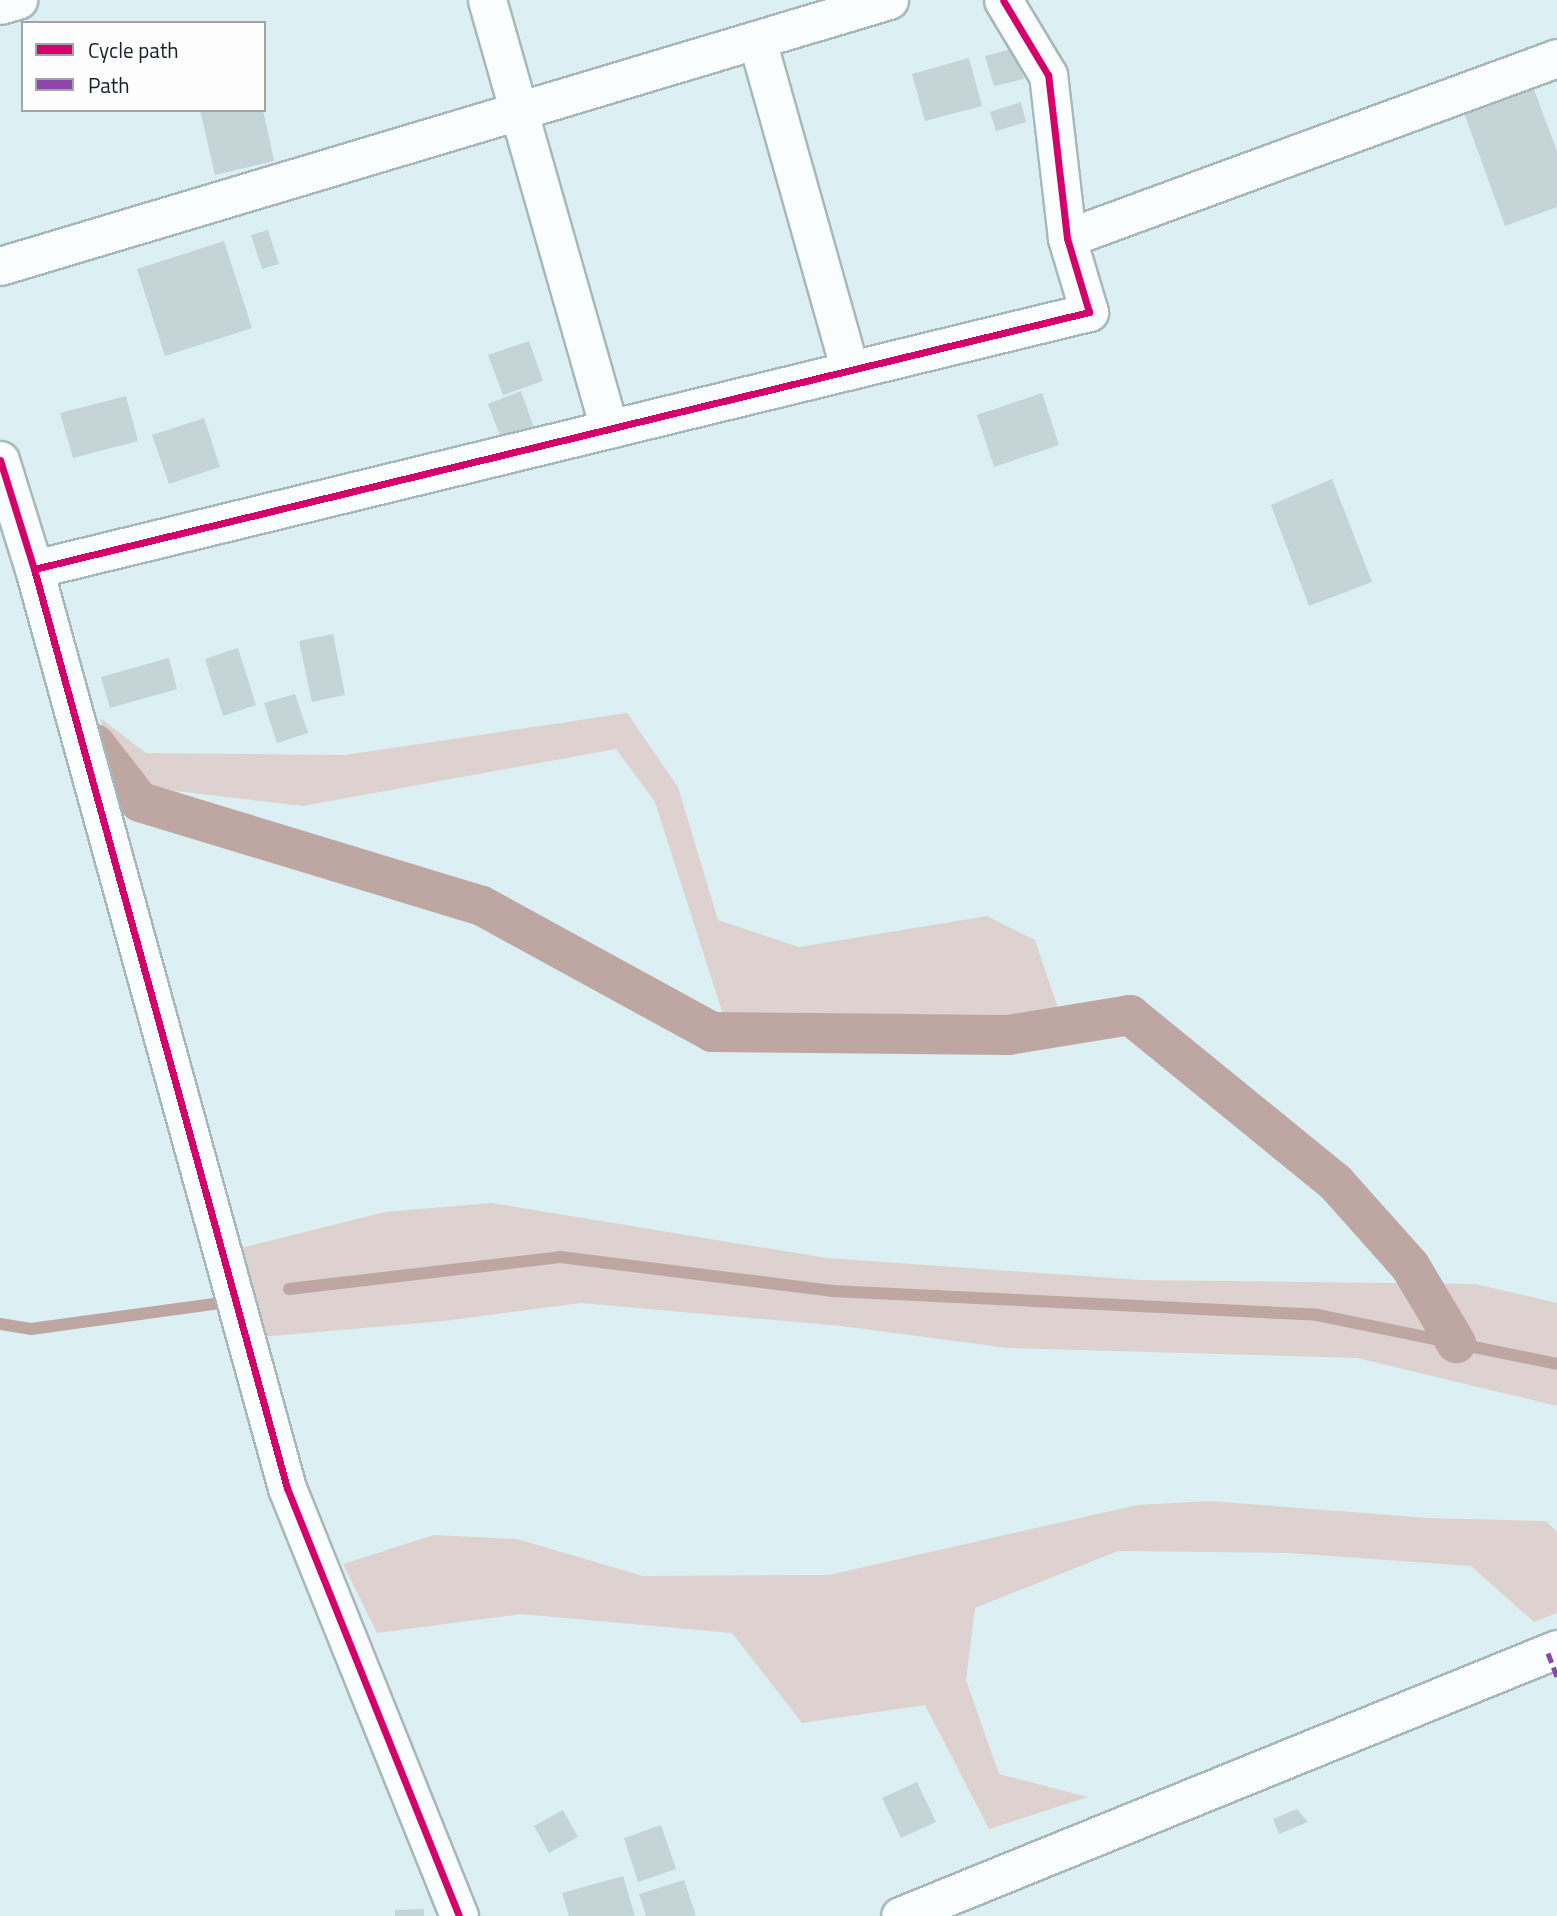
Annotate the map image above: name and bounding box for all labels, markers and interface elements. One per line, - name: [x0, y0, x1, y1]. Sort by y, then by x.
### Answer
- legend: [21, 21, 266, 112]
- text: Cycle path: [88, 34, 179, 66]
- text: Path: [88, 69, 130, 101]

